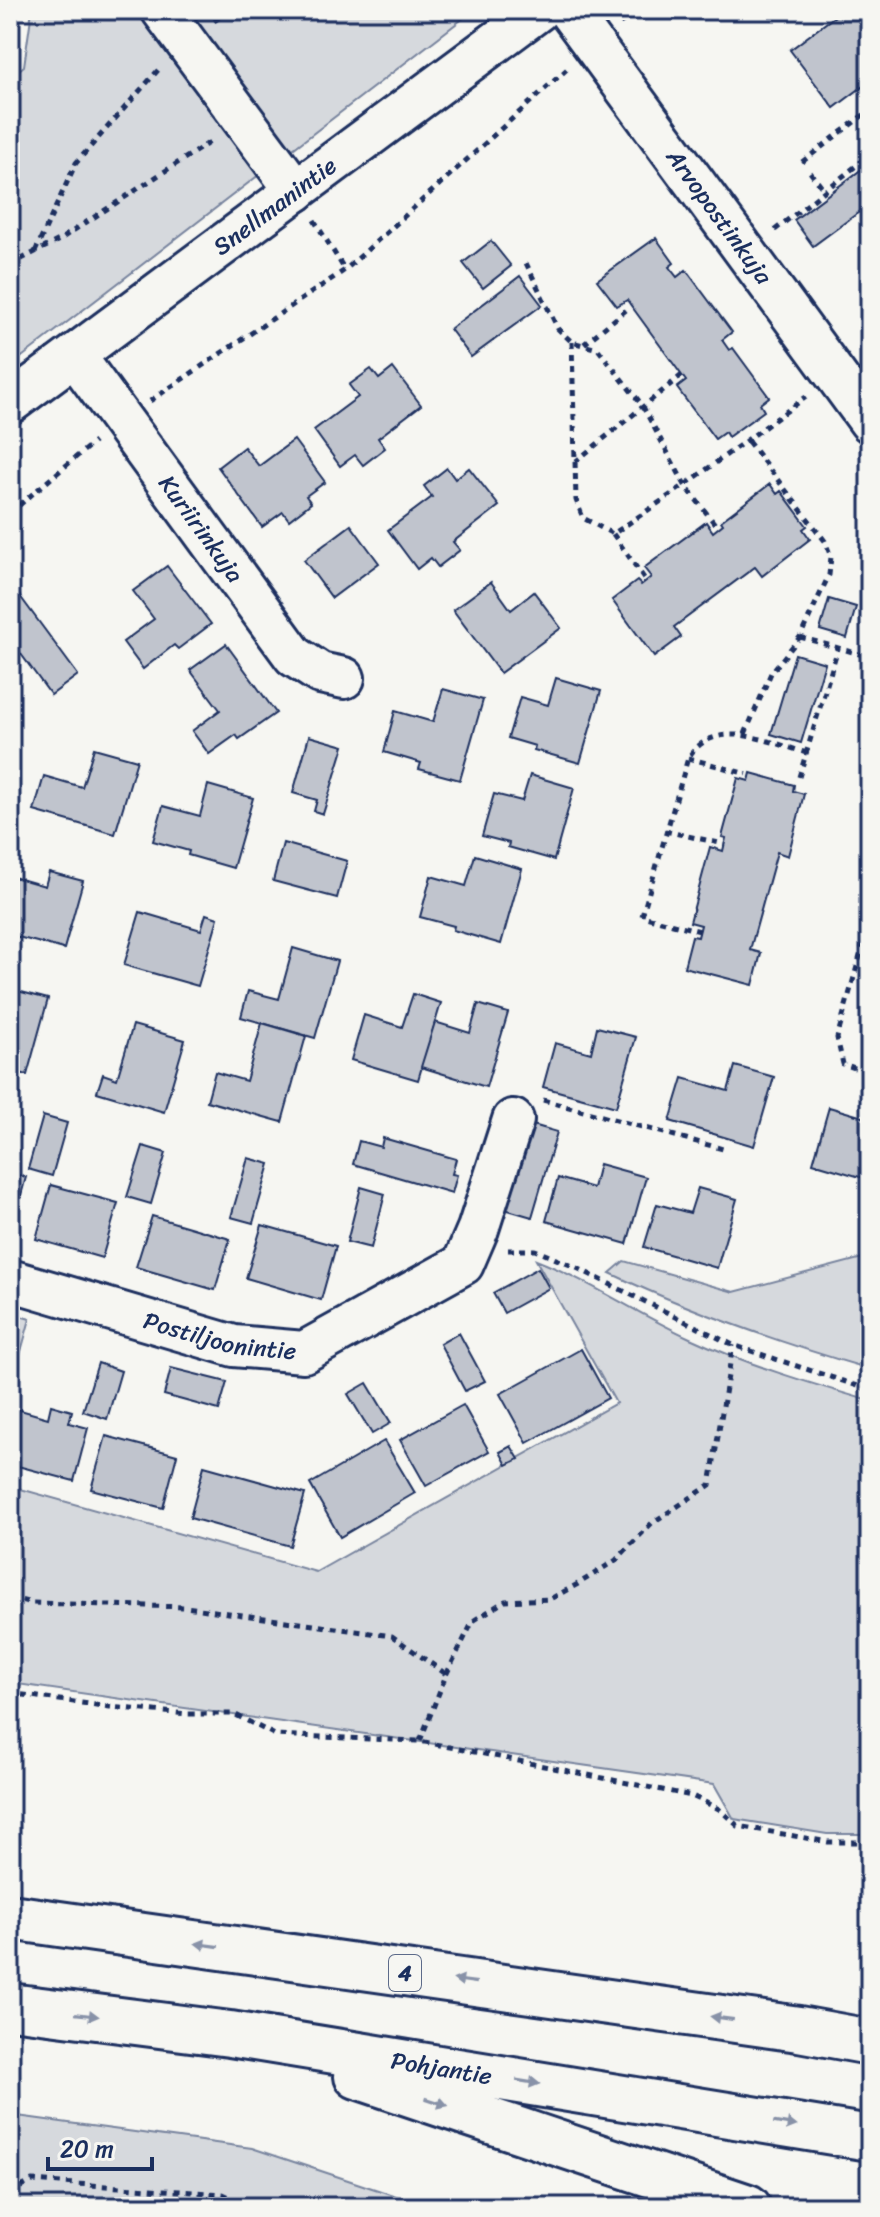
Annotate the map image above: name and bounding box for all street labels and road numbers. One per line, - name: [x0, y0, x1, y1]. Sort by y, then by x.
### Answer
- street label: Arvopostinkuja: [654, 138, 784, 294]
- street label: Snellmanintie: [204, 146, 346, 267]
- street label: Kuriirinkuja: [147, 466, 255, 592]
- street label: Postiljoonintie: [138, 1299, 298, 1372]
- road number: 4: [389, 1955, 421, 1991]
- street label: Pohjantie: [388, 2039, 495, 2097]

